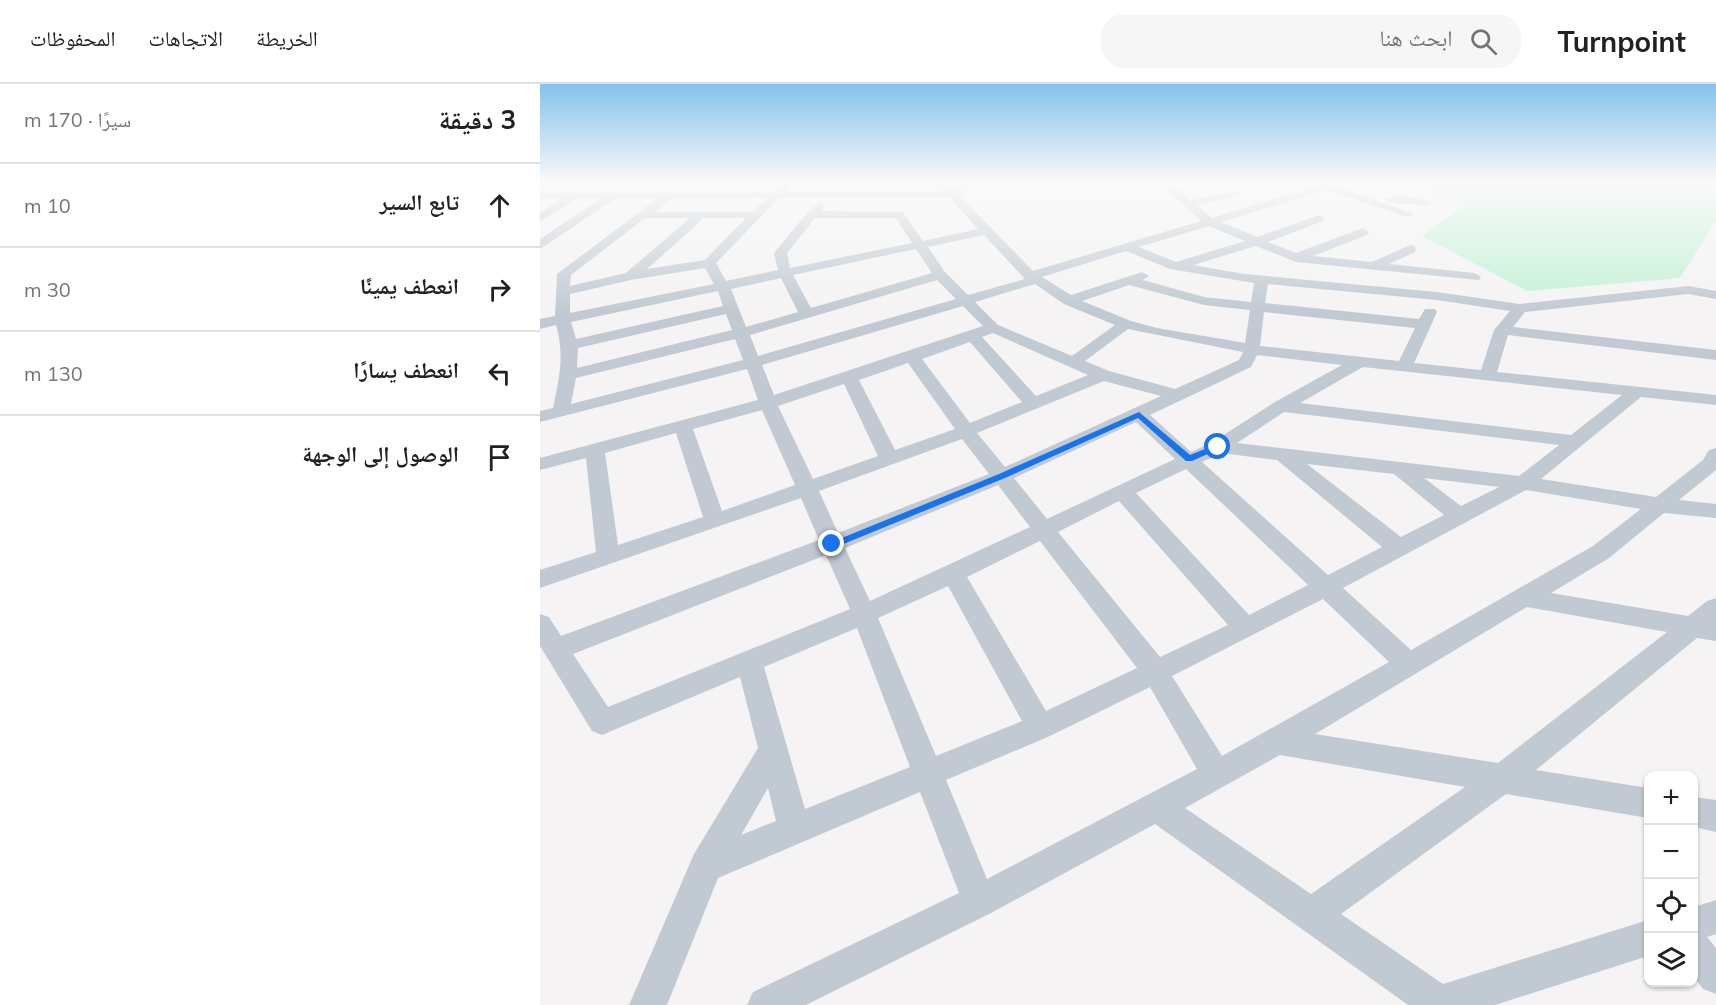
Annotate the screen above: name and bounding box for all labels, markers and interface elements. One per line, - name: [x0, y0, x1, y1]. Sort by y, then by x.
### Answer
- search box: [1101, 14, 1521, 68]
- text: ابحث هنا: [1380, 24, 1452, 52]
- text: Turnpoint: [1557, 24, 1686, 59]
- text: المحفوظات: [30, 25, 115, 51]
- text: الاتجاهات: [148, 25, 223, 51]
- text: الخريطة: [256, 25, 318, 51]
- icon: search: [1467, 25, 1500, 58]
- text: 3 دقيقة: [439, 103, 516, 136]
- text: سيرًا · 170 m: [24, 107, 131, 132]
- text: تابع السير: [380, 188, 459, 216]
- icon: ahead: [483, 189, 516, 222]
- text: 10 m: [24, 193, 71, 218]
- text: انعطف يمينًا: [360, 272, 459, 300]
- icon: right: [483, 273, 516, 306]
- text: 30 m: [24, 277, 71, 302]
- text: انعطف يسارًا: [353, 356, 459, 384]
- icon: left: [483, 357, 516, 390]
- text: 130 m: [24, 361, 83, 386]
- route start: [1204, 433, 1230, 459]
- text: الوصول إلى الوجهة: [302, 440, 459, 468]
- icon: arrive: [483, 441, 516, 474]
- route end: [818, 530, 844, 556]
- map controls: [1644, 771, 1698, 987]
- button: +: [1644, 771, 1698, 825]
- button: −: [1644, 825, 1698, 879]
- button: locate: [1644, 879, 1698, 933]
- button: layers: [1644, 933, 1698, 987]

